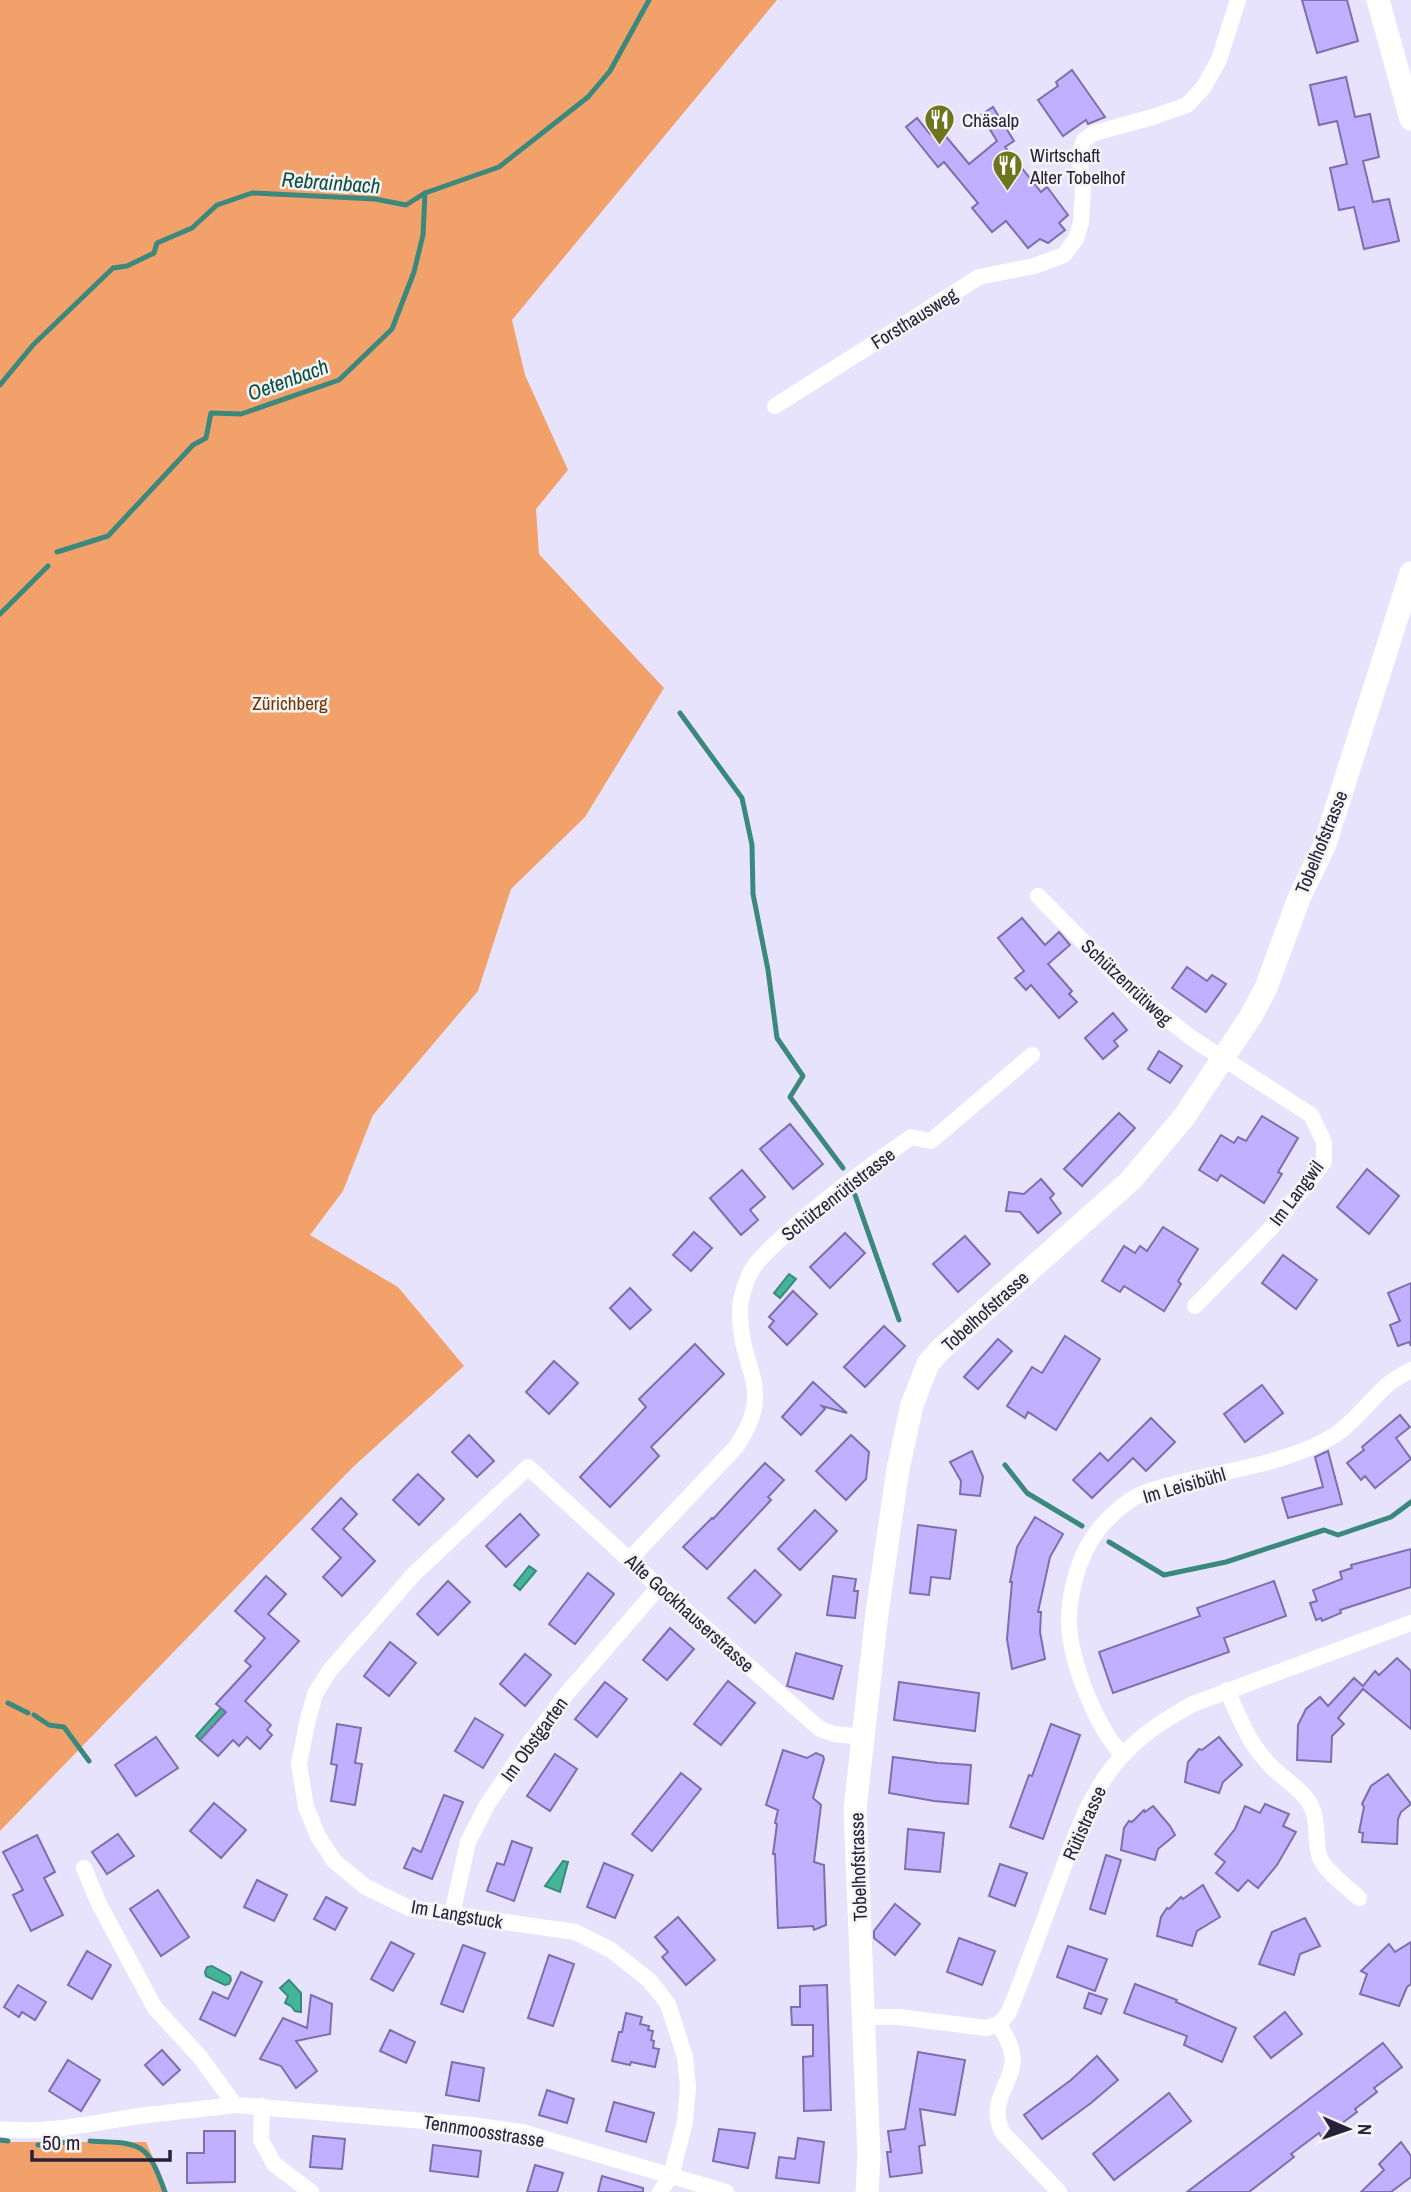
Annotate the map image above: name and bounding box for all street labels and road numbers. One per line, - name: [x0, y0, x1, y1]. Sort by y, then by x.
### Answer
- street label: Forsthausweg: [866, 281, 962, 355]
- street label: Tobelhofstrasse: [1289, 787, 1353, 897]
- street label: Schützenrütiweg: [1076, 933, 1179, 1031]
- street label: Schützenrütistrasse: [776, 1141, 900, 1247]
- street label: Im Langwil: [1263, 1155, 1329, 1231]
- street label: Tobelhofstrasse: [936, 1265, 1034, 1357]
- street label: Im Leisibühl: [1140, 1461, 1228, 1509]
- street label: Alte Gockhauserstrasse: [619, 1547, 760, 1678]
- street label: Im Obstgarten: [494, 1691, 574, 1787]
- street label: Rütistrasse: [1056, 1782, 1112, 1864]
- street label: Tobelhofstrasse: [843, 1812, 873, 1922]
- street label: Im Langstuck: [409, 1893, 505, 1935]
- street label: Tennmoosstrasse: [422, 2109, 546, 2153]

